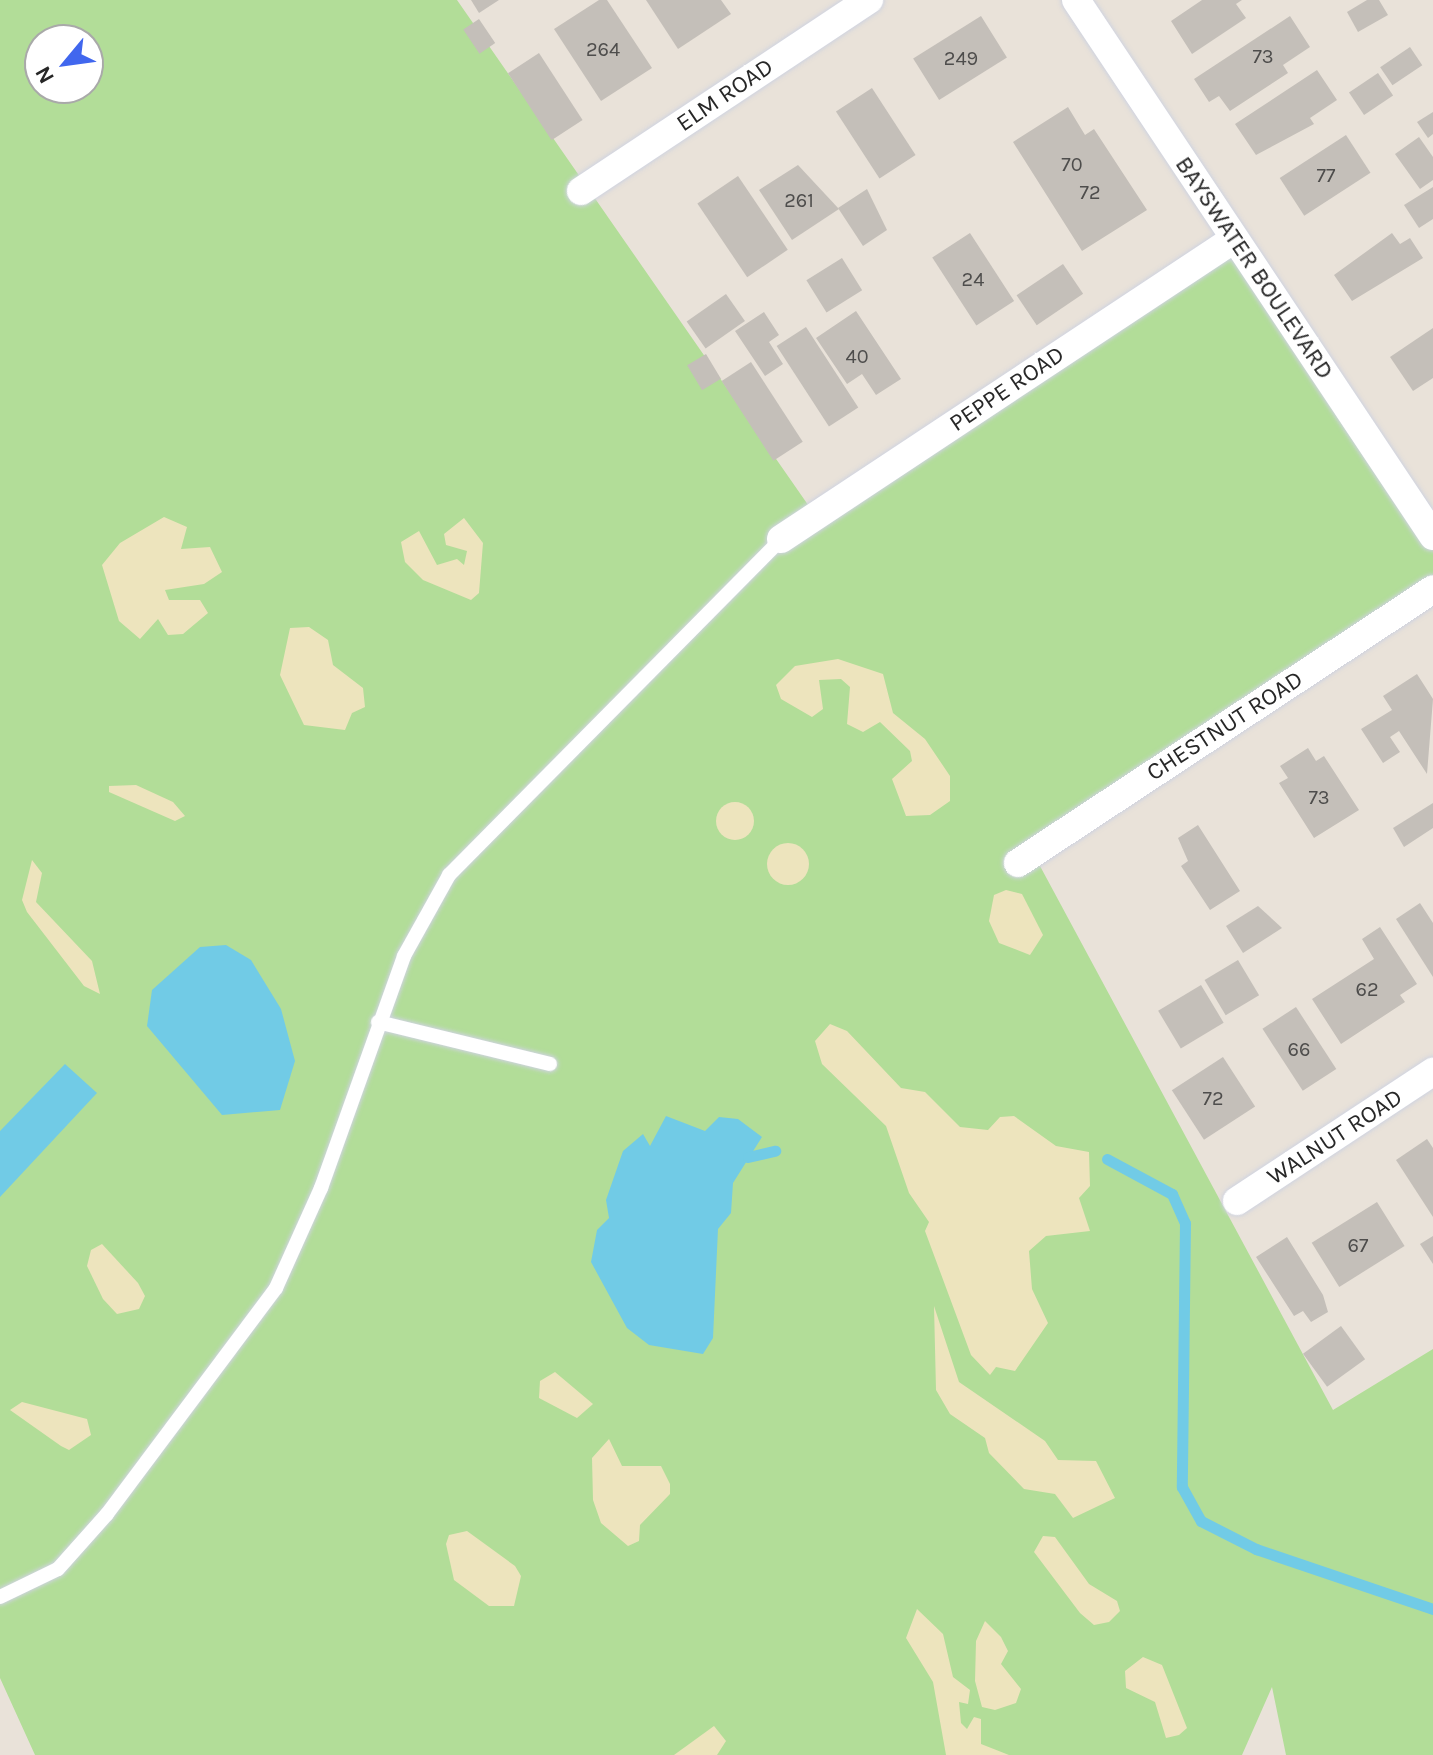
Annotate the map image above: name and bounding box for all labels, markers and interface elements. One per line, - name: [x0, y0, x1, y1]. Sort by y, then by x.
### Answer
- north arrow: [24, 24, 104, 104]
- house number: 264: [586, 37, 620, 61]
- house number: 73: [1252, 44, 1274, 68]
- house number: 249: [944, 46, 978, 70]
- street label: ELM ROAD: [671, 52, 779, 138]
- text: N: [30, 61, 60, 88]
- street label: BAYSWATER BOULEVARD: [1169, 151, 1339, 385]
- house number: 70: [1061, 152, 1083, 176]
- house number: 77: [1317, 163, 1335, 187]
- house number: 72: [1080, 180, 1100, 204]
- house number: 261: [784, 188, 814, 212]
- house number: 24: [962, 267, 984, 291]
- street label: PEPPE ROAD: [944, 340, 1070, 438]
- house number: 40: [845, 344, 869, 368]
- street label: CHESTNUT ROAD: [1142, 665, 1308, 787]
- house number: 73: [1308, 785, 1330, 809]
- house number: 62: [1355, 977, 1379, 1001]
- house number: 66: [1288, 1037, 1310, 1061]
- street label: WALNUT ROAD: [1262, 1083, 1408, 1191]
- house number: 72: [1203, 1086, 1223, 1110]
- house number: 67: [1348, 1233, 1368, 1257]

